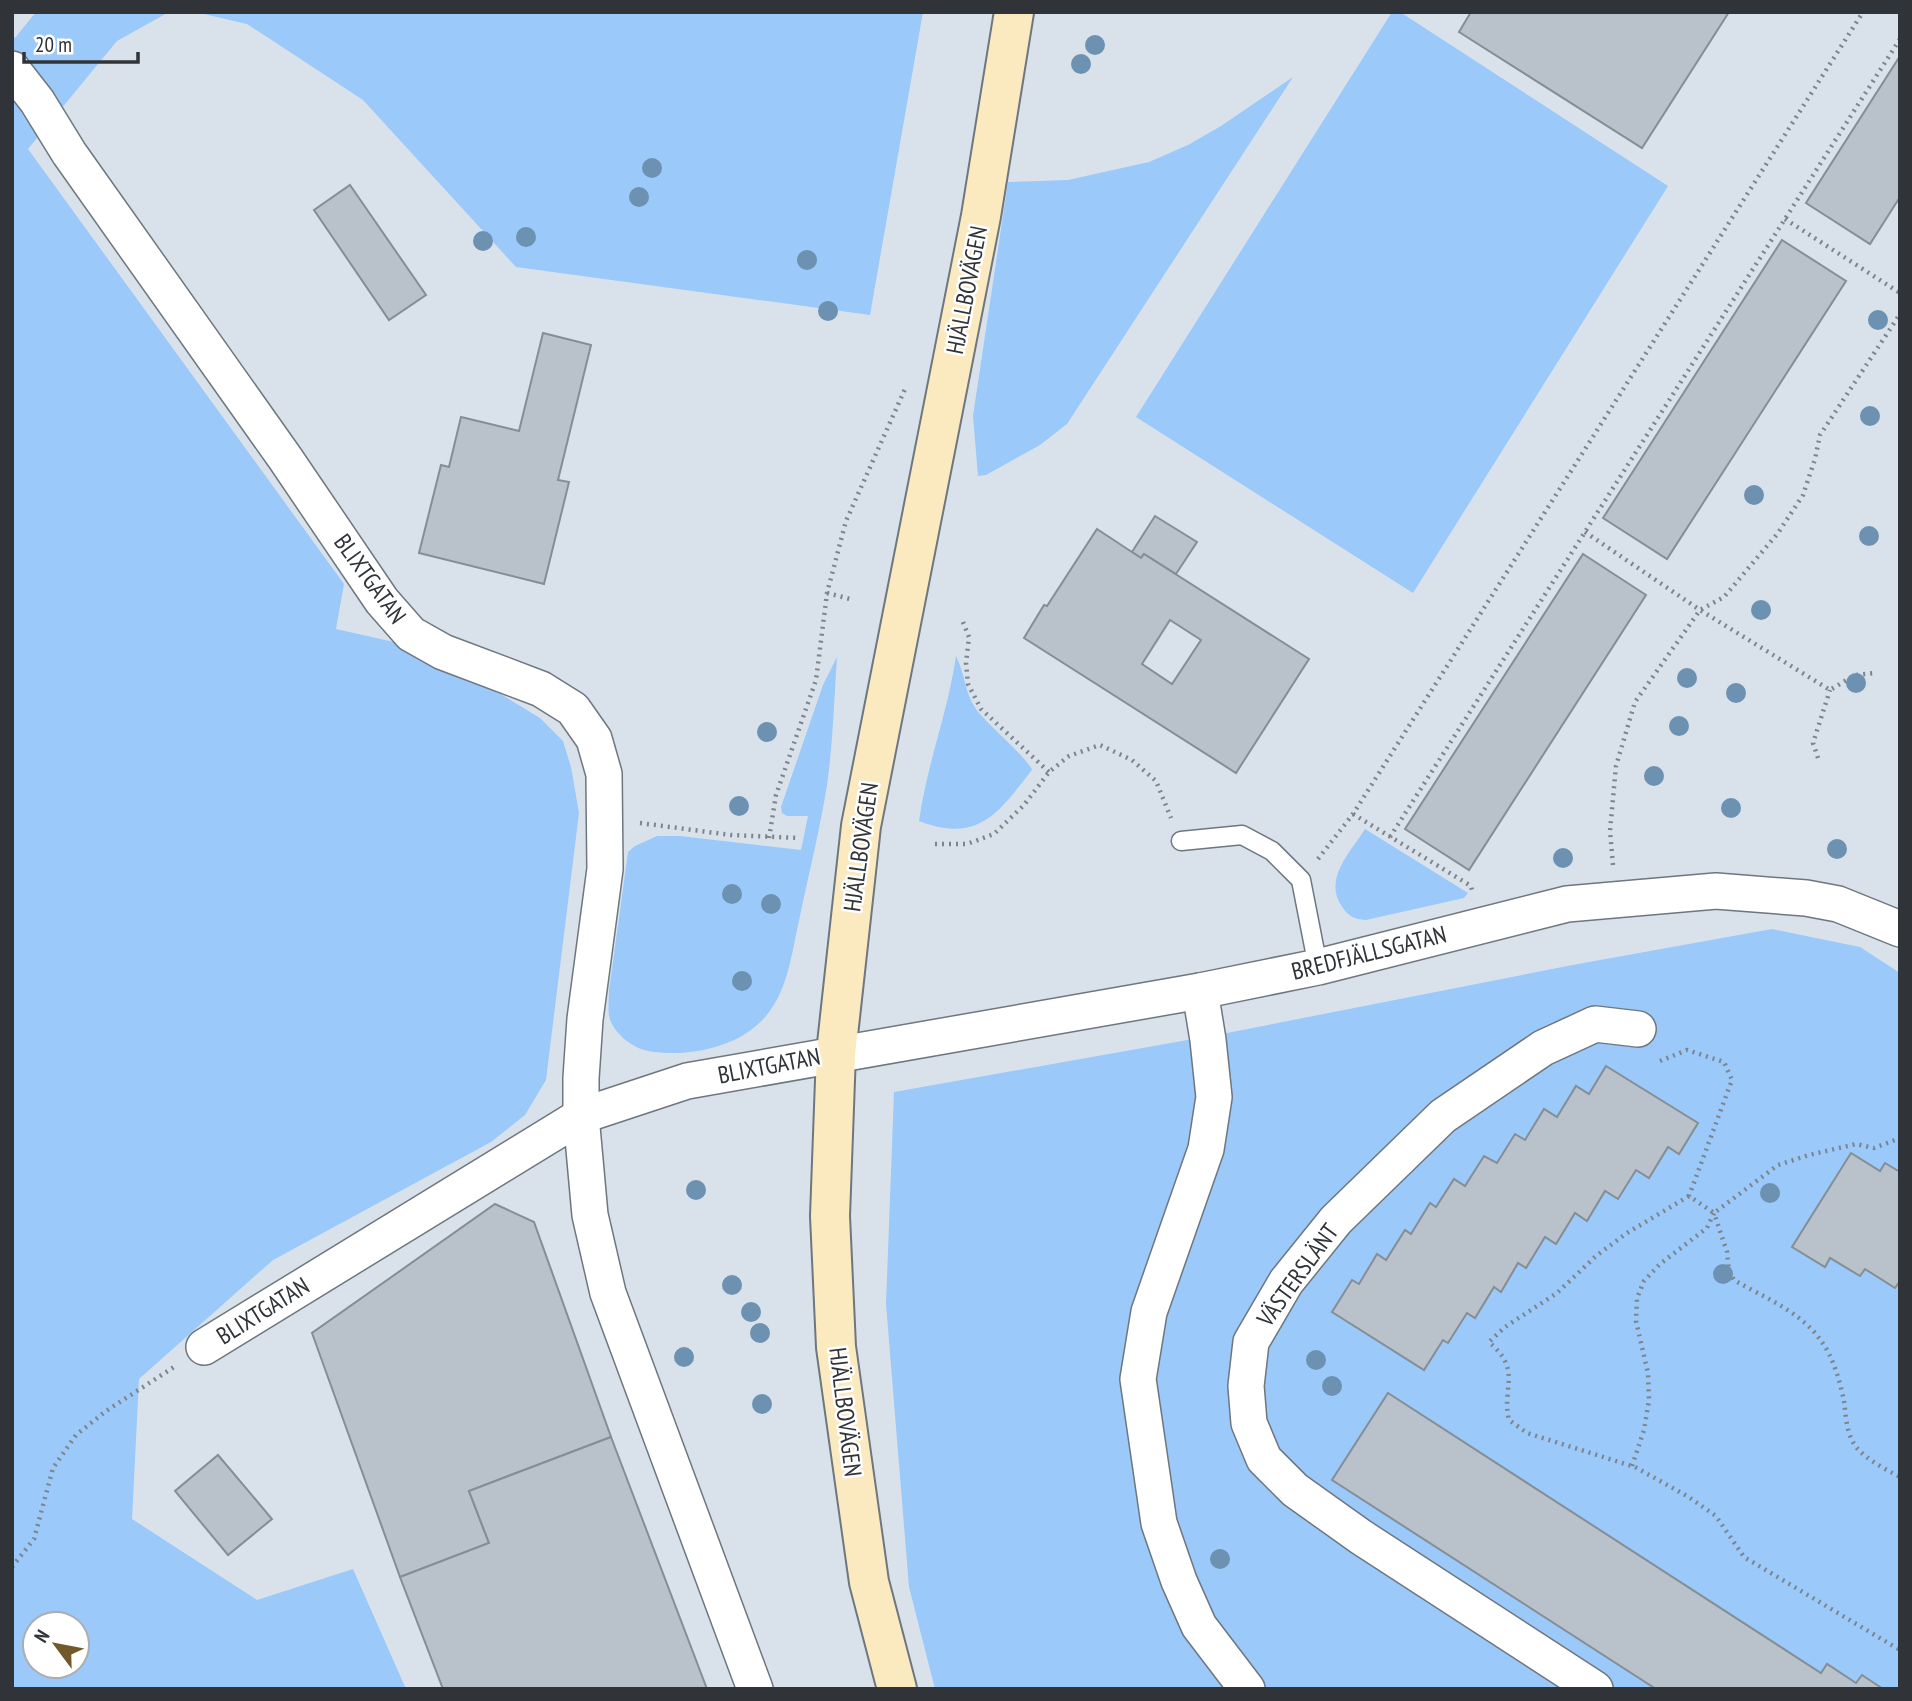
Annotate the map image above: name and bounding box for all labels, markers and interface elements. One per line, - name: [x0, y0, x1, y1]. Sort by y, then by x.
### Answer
- scale bar: [24, 21, 138, 65]
- text: 20 m: [35, 31, 72, 58]
- street label: HJÄLLBOVÄGEN: [939, 223, 994, 357]
- street label: BLIXTGATAN: [327, 528, 413, 630]
- street label: HJÄLLBOVÄGEN: [836, 780, 885, 913]
- street label: BREDFJÄLLSGATAN: [1288, 918, 1450, 987]
- street label: BLIXTGATAN: [715, 1040, 823, 1091]
- street label: VÄSTERSLÄNT: [1249, 1217, 1345, 1333]
- street label: BLIXTGATAN: [211, 1270, 315, 1351]
- street label: HJÄLLBOVÄGEN: [822, 1346, 869, 1478]
- north arrow: [21, 1610, 91, 1680]
- text: N: [29, 1625, 54, 1647]

